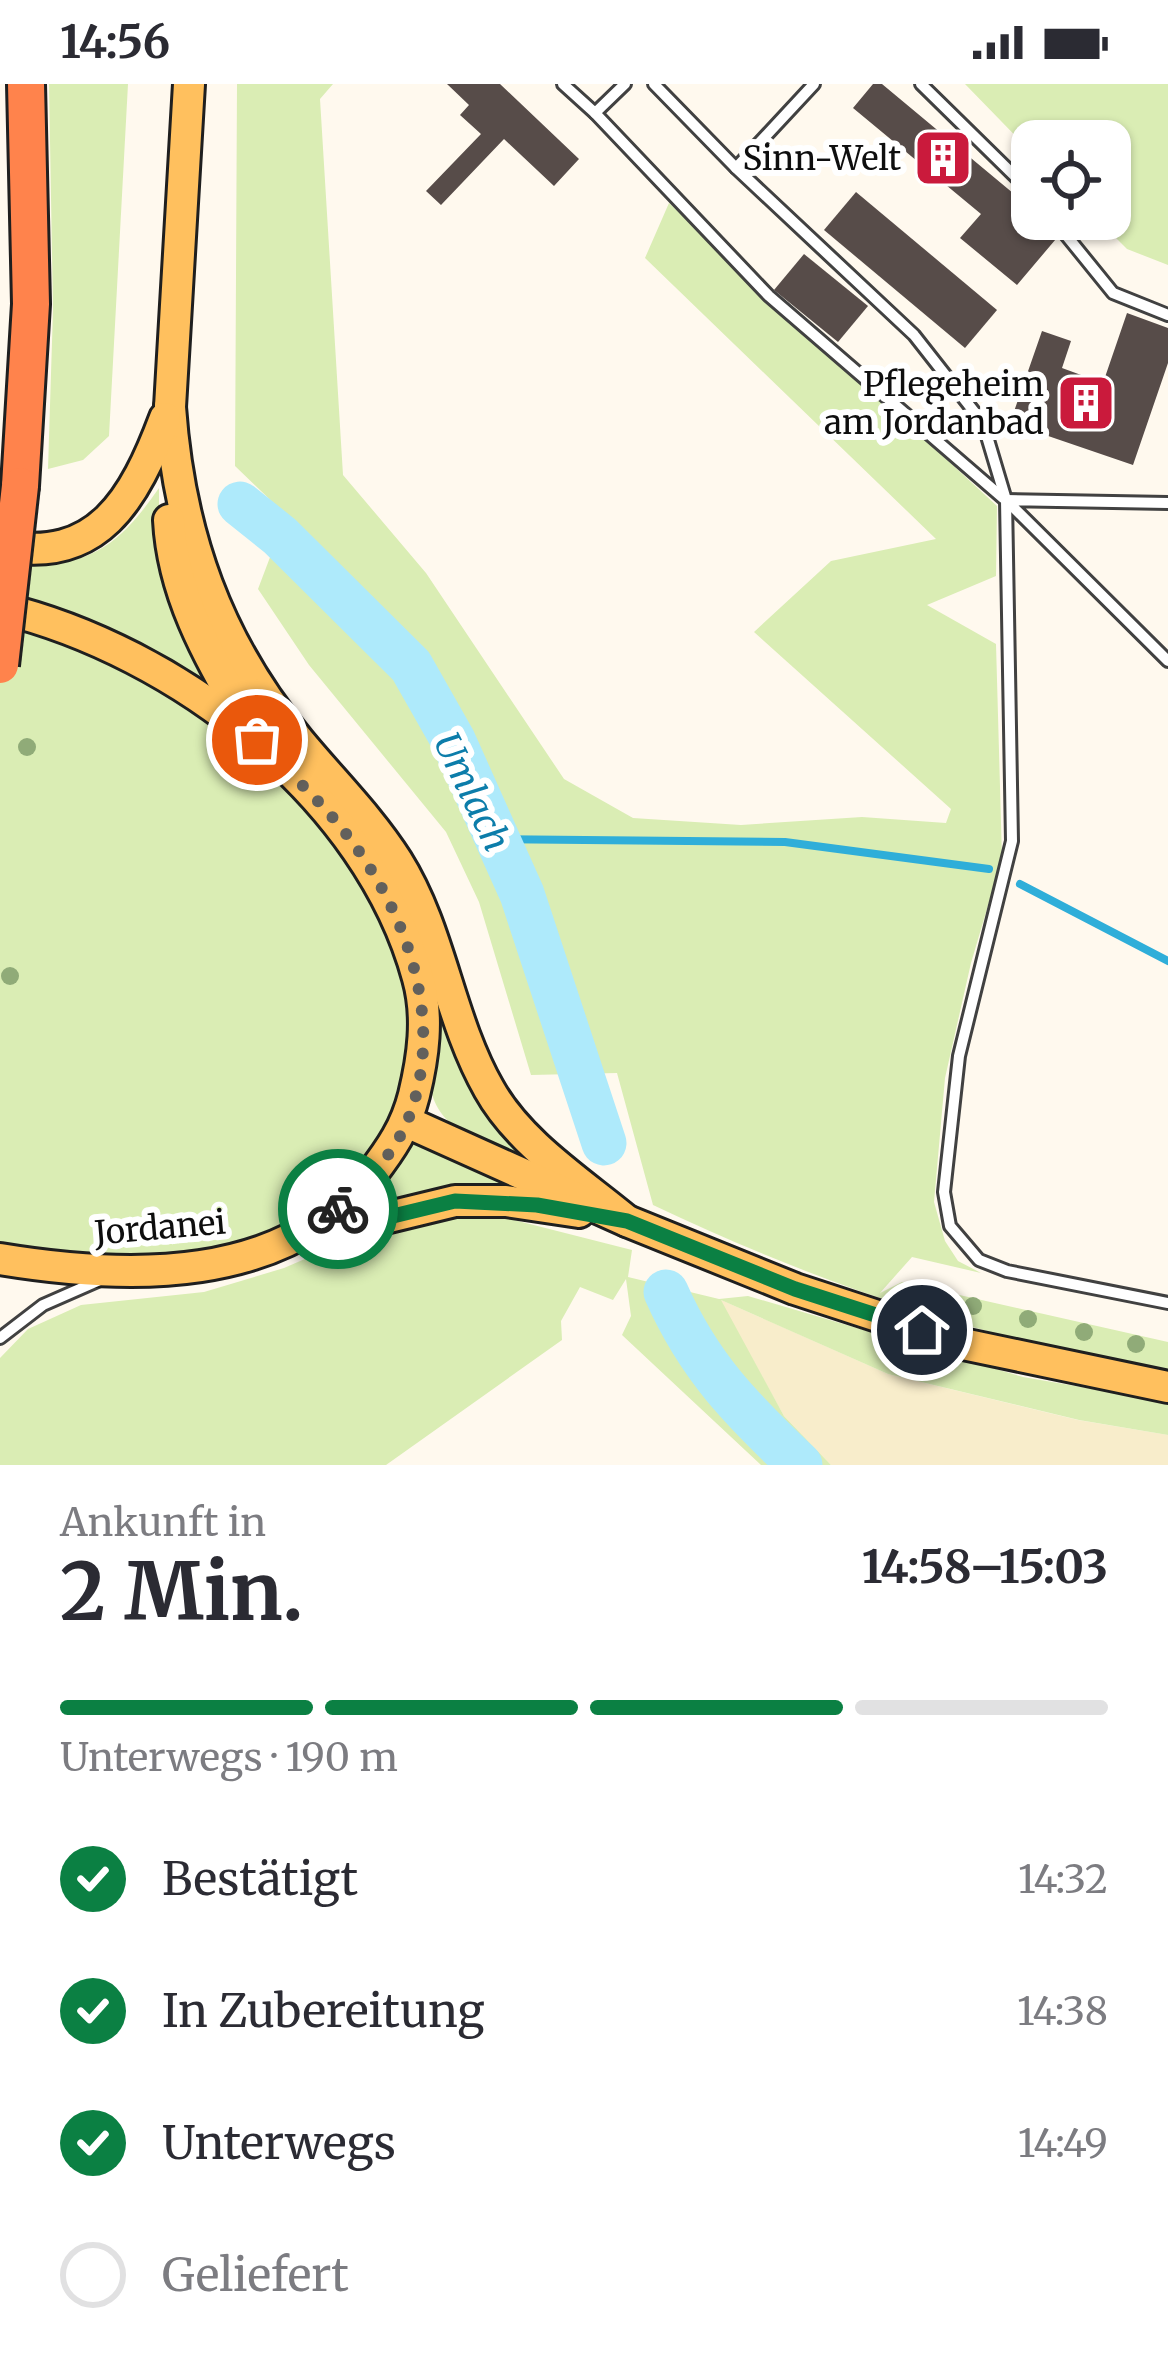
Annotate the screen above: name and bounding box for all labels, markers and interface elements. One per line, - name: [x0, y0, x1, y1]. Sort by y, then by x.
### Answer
- text: 14:56: [60, 14, 170, 70]
- map controls: [1011, 120, 1131, 240]
- button: locate: [1011, 120, 1131, 240]
- building icon: Sinn-Welt: [912, 127, 974, 189]
- place label: Sinn-Welt: [743, 138, 901, 179]
- place label: Pflegeheim am Jordanbad: [824, 364, 1044, 443]
- building icon: Pflegeheim am Jordanbad: [1055, 372, 1117, 434]
- pin: [206, 689, 308, 791]
- icon: bag: [224, 707, 290, 773]
- water label: Umlach: [424, 726, 519, 859]
- courier: [278, 1149, 398, 1269]
- icon: bike: [305, 1176, 371, 1242]
- street label: Jordanei: [92, 1201, 227, 1254]
- pin: [871, 1279, 973, 1381]
- icon: home: [889, 1297, 955, 1363]
- text: Ankunft in: [60, 1498, 266, 1547]
- text: 14:58–15:03: [862, 1539, 1108, 1595]
- text: 2 Min.: [60, 1543, 304, 1641]
- text: Unterwegs · 190 m: [60, 1733, 398, 1782]
- icon: check: [60, 1846, 126, 1912]
- text: Bestätigt: [162, 1851, 358, 1907]
- text: 14:32: [1018, 1855, 1108, 1904]
- icon: check: [60, 1978, 126, 2044]
- text: In Zubereitung: [162, 1983, 484, 2039]
- text: 14:38: [1017, 1987, 1108, 2036]
- icon: check: [60, 2110, 126, 2176]
- text: Unterwegs: [162, 2115, 396, 2171]
- text: 14:49: [1018, 2119, 1108, 2168]
- text: Geliefert: [162, 2247, 349, 2303]

